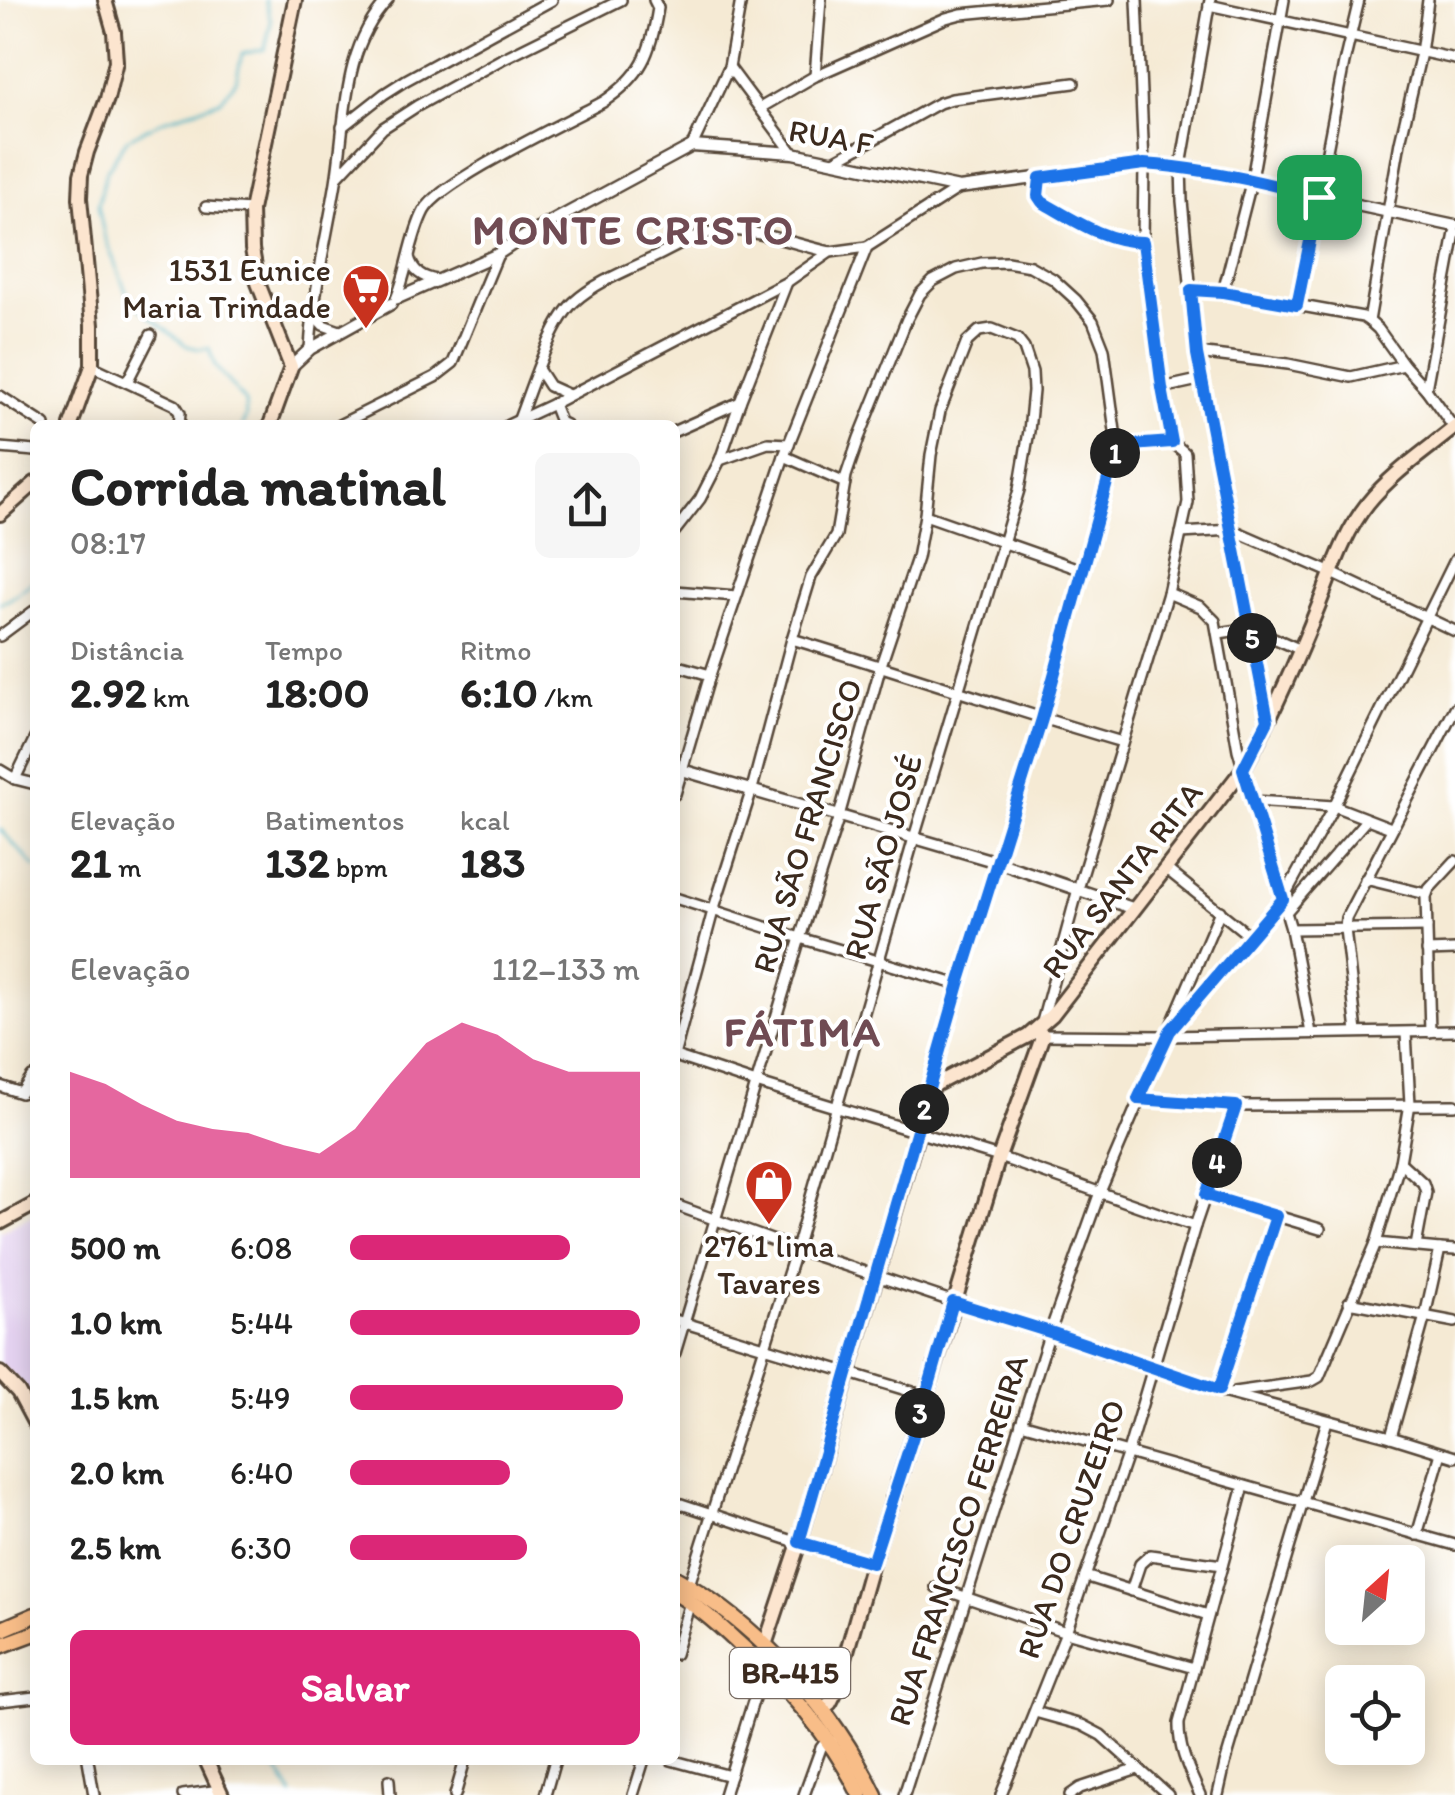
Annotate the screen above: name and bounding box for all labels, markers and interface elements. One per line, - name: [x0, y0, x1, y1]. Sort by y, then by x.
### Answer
- street label: RUA F: [786, 111, 876, 163]
- pin: [1277, 155, 1362, 240]
- icon: arrive: [1292, 170, 1347, 225]
- district label: MONTE CRISTO: [472, 204, 796, 255]
- place label: 1531 Eunice Maria Trindade: [122, 251, 331, 326]
- supermarket icon: 1531 Eunice Maria Trindade: [340, 262, 392, 330]
- pin: 1: [1090, 428, 1140, 478]
- text: 1: [1109, 436, 1122, 470]
- text: Corrida matinal: [70, 453, 446, 519]
- button: share: [535, 453, 640, 558]
- text: 08:17: [70, 524, 146, 562]
- pin: 5: [1227, 613, 1277, 663]
- text: 5: [1245, 621, 1259, 655]
- text: Distância: [70, 633, 184, 667]
- text: Tempo: [265, 633, 343, 667]
- text: Ritmo: [460, 633, 531, 667]
- text: 2.92: [70, 667, 146, 718]
- text: 18:00: [265, 667, 370, 718]
- text: 6:10: [460, 667, 538, 718]
- street label: RUA SÃO FRANCISCO: [744, 675, 870, 977]
- text: km: [146, 680, 190, 714]
- text: /km: [538, 680, 593, 714]
- street label: RUA SÃO JOSÉ: [836, 750, 930, 964]
- street label: RUA SANTA RITA: [1034, 774, 1210, 986]
- text: Elevação: [70, 803, 175, 837]
- text: Batimentos: [265, 803, 404, 837]
- text: kcal: [460, 803, 510, 837]
- text: 21: [70, 837, 112, 888]
- text: 132: [265, 837, 329, 888]
- text: 183: [460, 837, 525, 888]
- text: m: [112, 850, 141, 884]
- text: bpm: [329, 850, 388, 884]
- text: Elevação: [70, 950, 190, 988]
- text: 112–133 m: [492, 950, 640, 988]
- district label: FÁTIMA: [724, 1006, 882, 1057]
- pin: 2: [899, 1084, 949, 1134]
- text: 2: [917, 1092, 931, 1126]
- pin: 4: [1192, 1138, 1242, 1188]
- text: 4: [1209, 1146, 1225, 1180]
- shop icon: 2761 lima Tavares: [743, 1158, 795, 1226]
- place label: 2761 lima Tavares: [704, 1227, 834, 1302]
- text: 500 m: [70, 1229, 160, 1267]
- text: 6:08: [230, 1229, 292, 1267]
- text: 1.0 km: [70, 1304, 162, 1342]
- text: 5:44: [230, 1304, 293, 1342]
- street label: RUA FRANCISCO FERREIRA: [880, 1350, 1036, 1730]
- text: 1.5 km: [70, 1379, 159, 1417]
- text: 5:49: [230, 1379, 291, 1417]
- pin: 3: [895, 1388, 945, 1438]
- street label: RUA DO CRUZEIRO: [1009, 1395, 1133, 1663]
- text: 3: [912, 1396, 928, 1430]
- text: 2.0 km: [70, 1454, 164, 1492]
- text: 6:40: [230, 1454, 294, 1492]
- text: 2.5 km: [70, 1529, 161, 1567]
- text: 6:30: [230, 1529, 292, 1567]
- north arrow: [1325, 1545, 1425, 1645]
- map controls: [1325, 1545, 1425, 1765]
- button: Salvar: [70, 1630, 640, 1745]
- road number: BR-415: [730, 1648, 850, 1698]
- button: locate: [1325, 1665, 1425, 1765]

